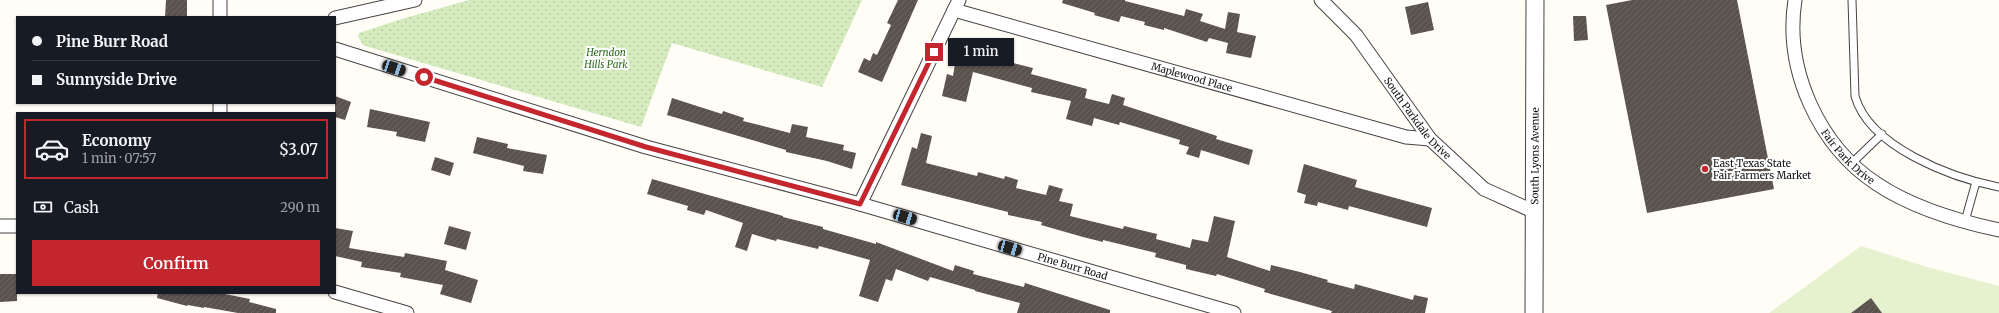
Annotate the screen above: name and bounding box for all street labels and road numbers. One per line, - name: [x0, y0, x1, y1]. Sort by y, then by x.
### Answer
- street label: Maplewood Place: [1150, 60, 1234, 95]
- street label: South Parkdale Drive: [1381, 75, 1454, 162]
- street label: South Lyons Avenue: [1528, 107, 1542, 205]
- street label: Fair Park Drive: [1818, 127, 1877, 187]
- street label: Pine Burr Road: [1036, 250, 1109, 283]

